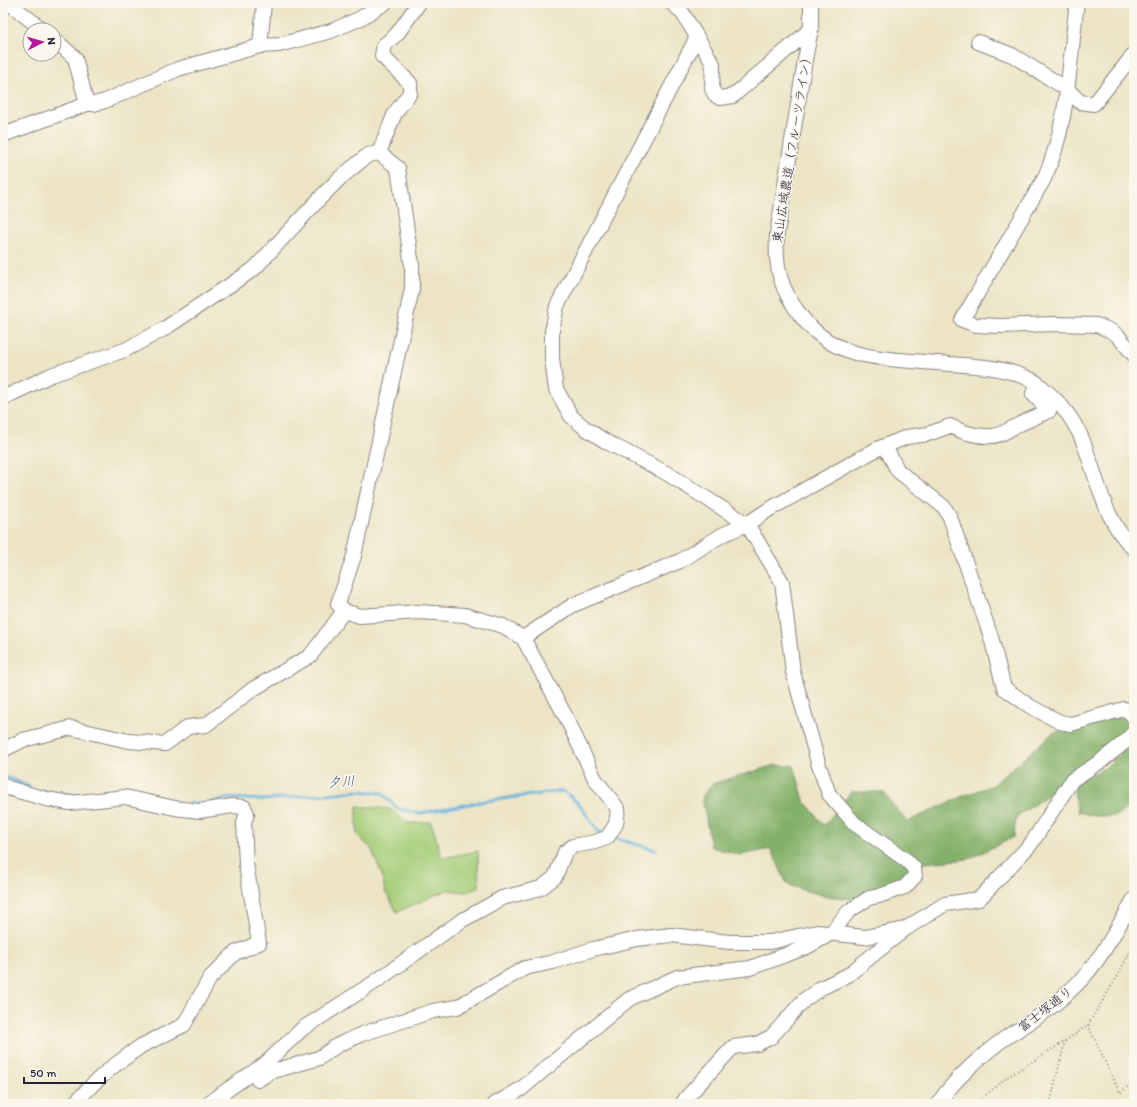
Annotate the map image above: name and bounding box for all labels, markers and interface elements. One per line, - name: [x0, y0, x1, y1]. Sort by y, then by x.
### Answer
- north arrow: [22, 22, 62, 62]
- text: N: [45, 37, 58, 45]
- street label: 東山広域農道（フルーツライン）: [769, 50, 815, 244]
- water label: 夕川: [326, 773, 356, 791]
- street label: 富士塚通り: [1015, 983, 1075, 1035]
- scale bar: [24, 1059, 105, 1085]
- text: 50 m: [30, 1066, 56, 1080]

